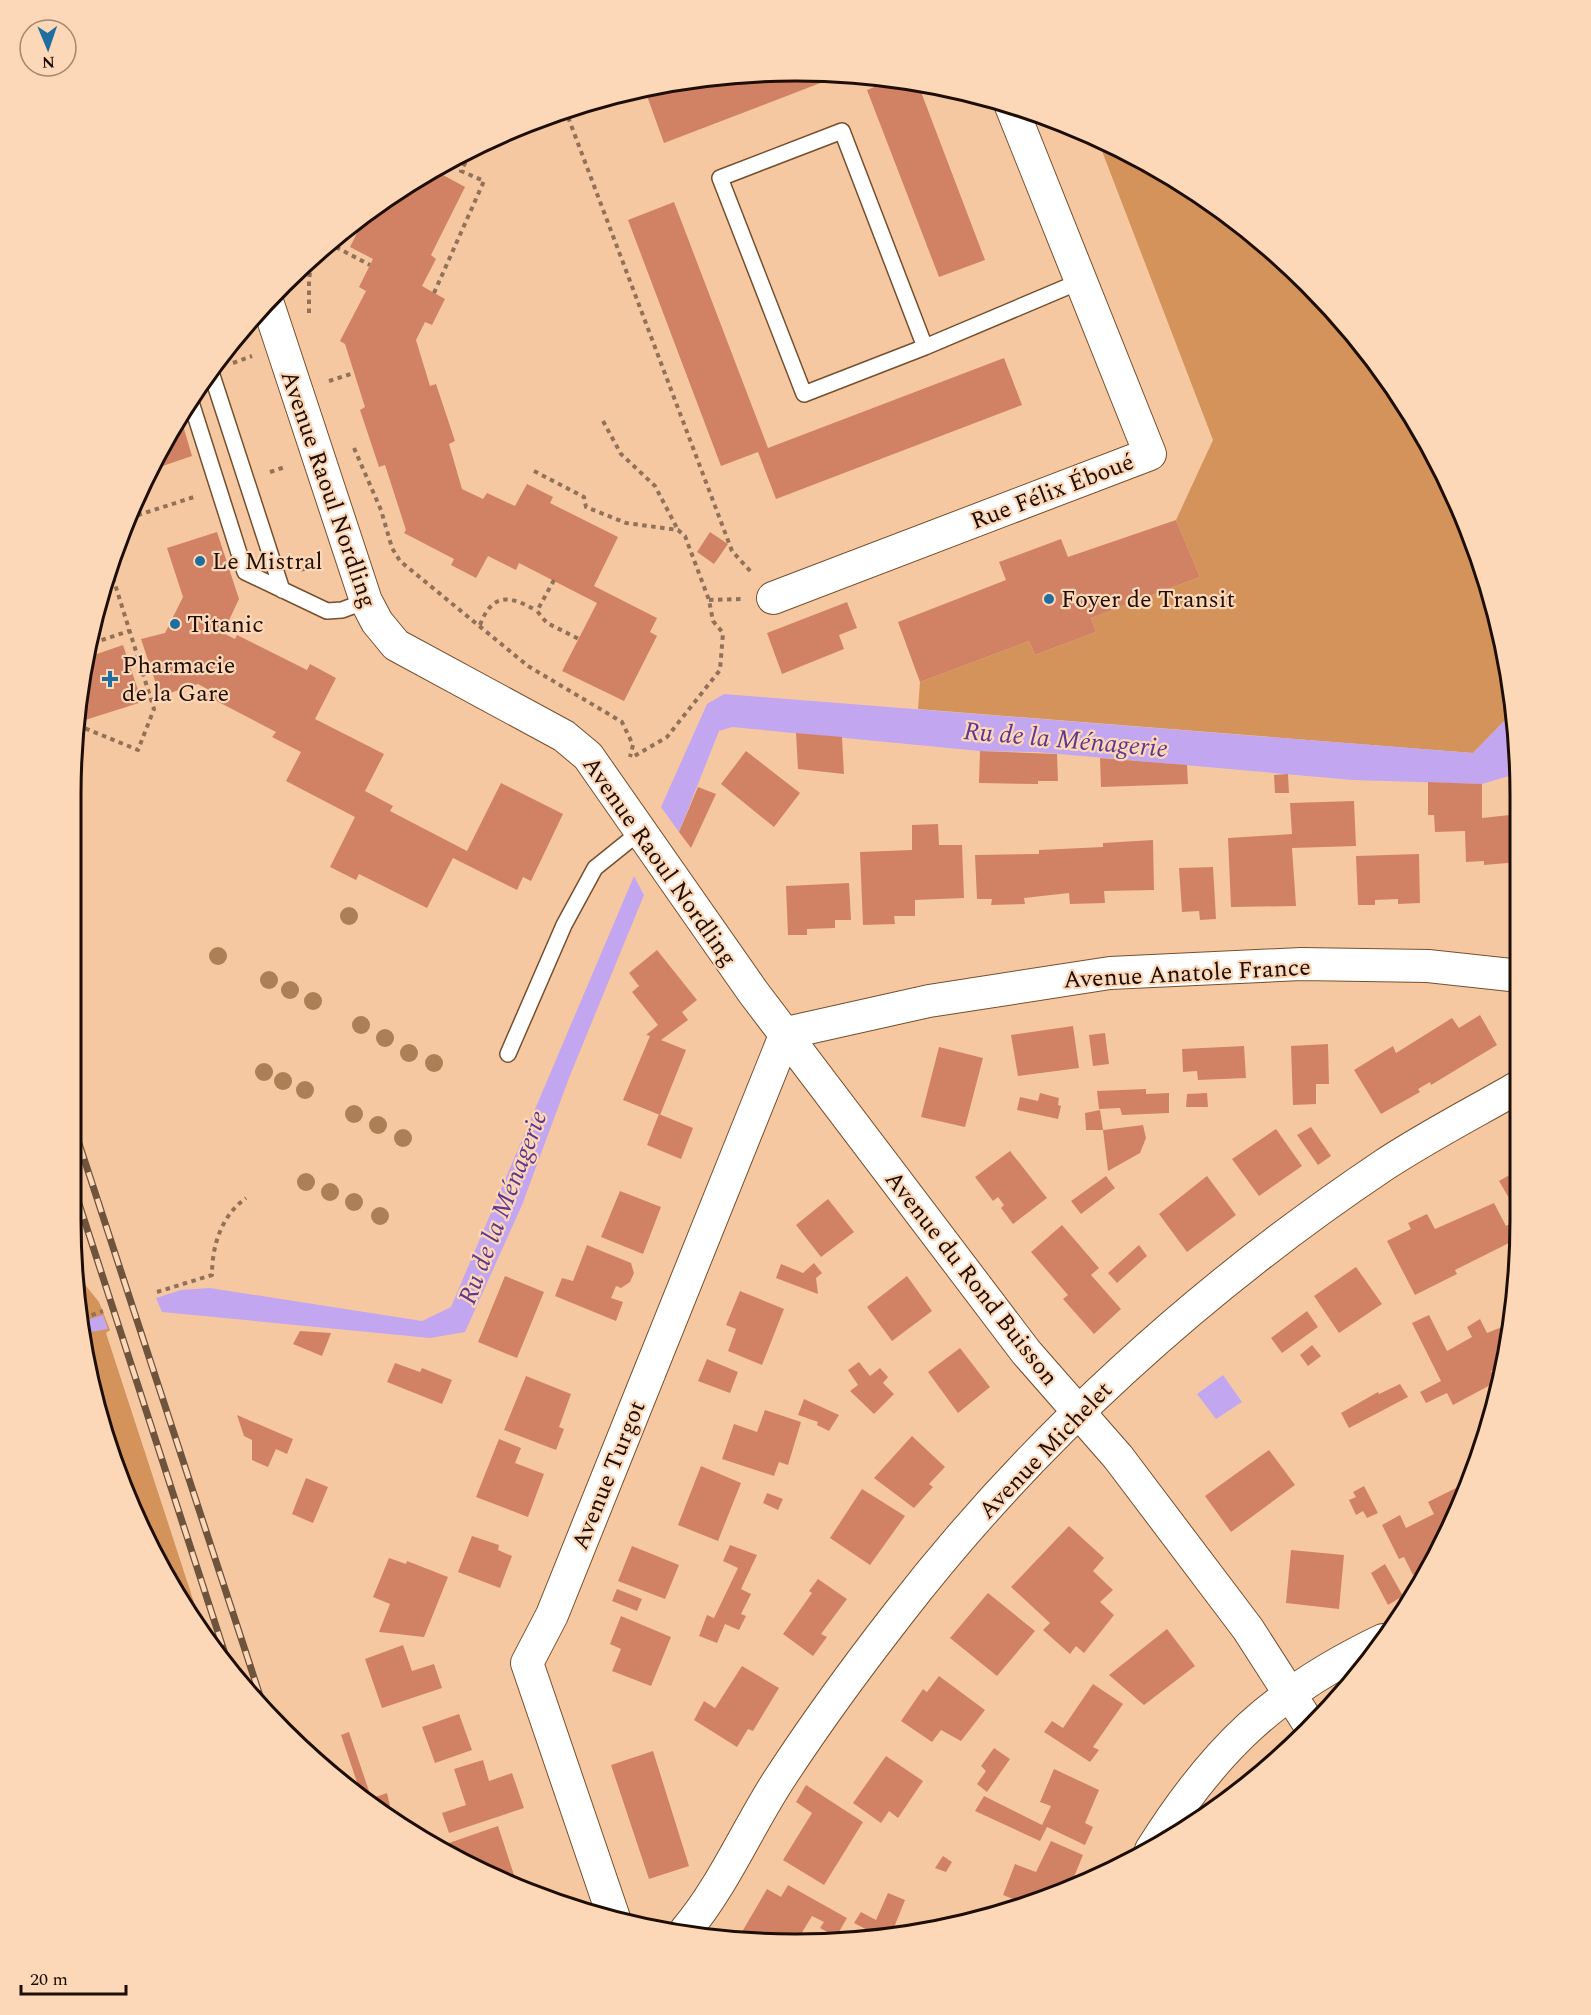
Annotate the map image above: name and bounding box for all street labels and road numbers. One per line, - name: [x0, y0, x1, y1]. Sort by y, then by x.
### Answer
- street label: Avenue Raoul Nordling: [270, 366, 386, 613]
- street label: Rue Félix Éboué: [965, 444, 1139, 540]
- street label: Avenue Raoul Nordling: [573, 749, 745, 974]
- street label: Avenue Anatole France: [1063, 950, 1312, 998]
- street label: Avenue du Rond Buisson: [876, 1163, 1067, 1394]
- street label: Avenue Michelet: [970, 1373, 1121, 1528]
- street label: Avenue Turgot: [563, 1395, 655, 1556]

